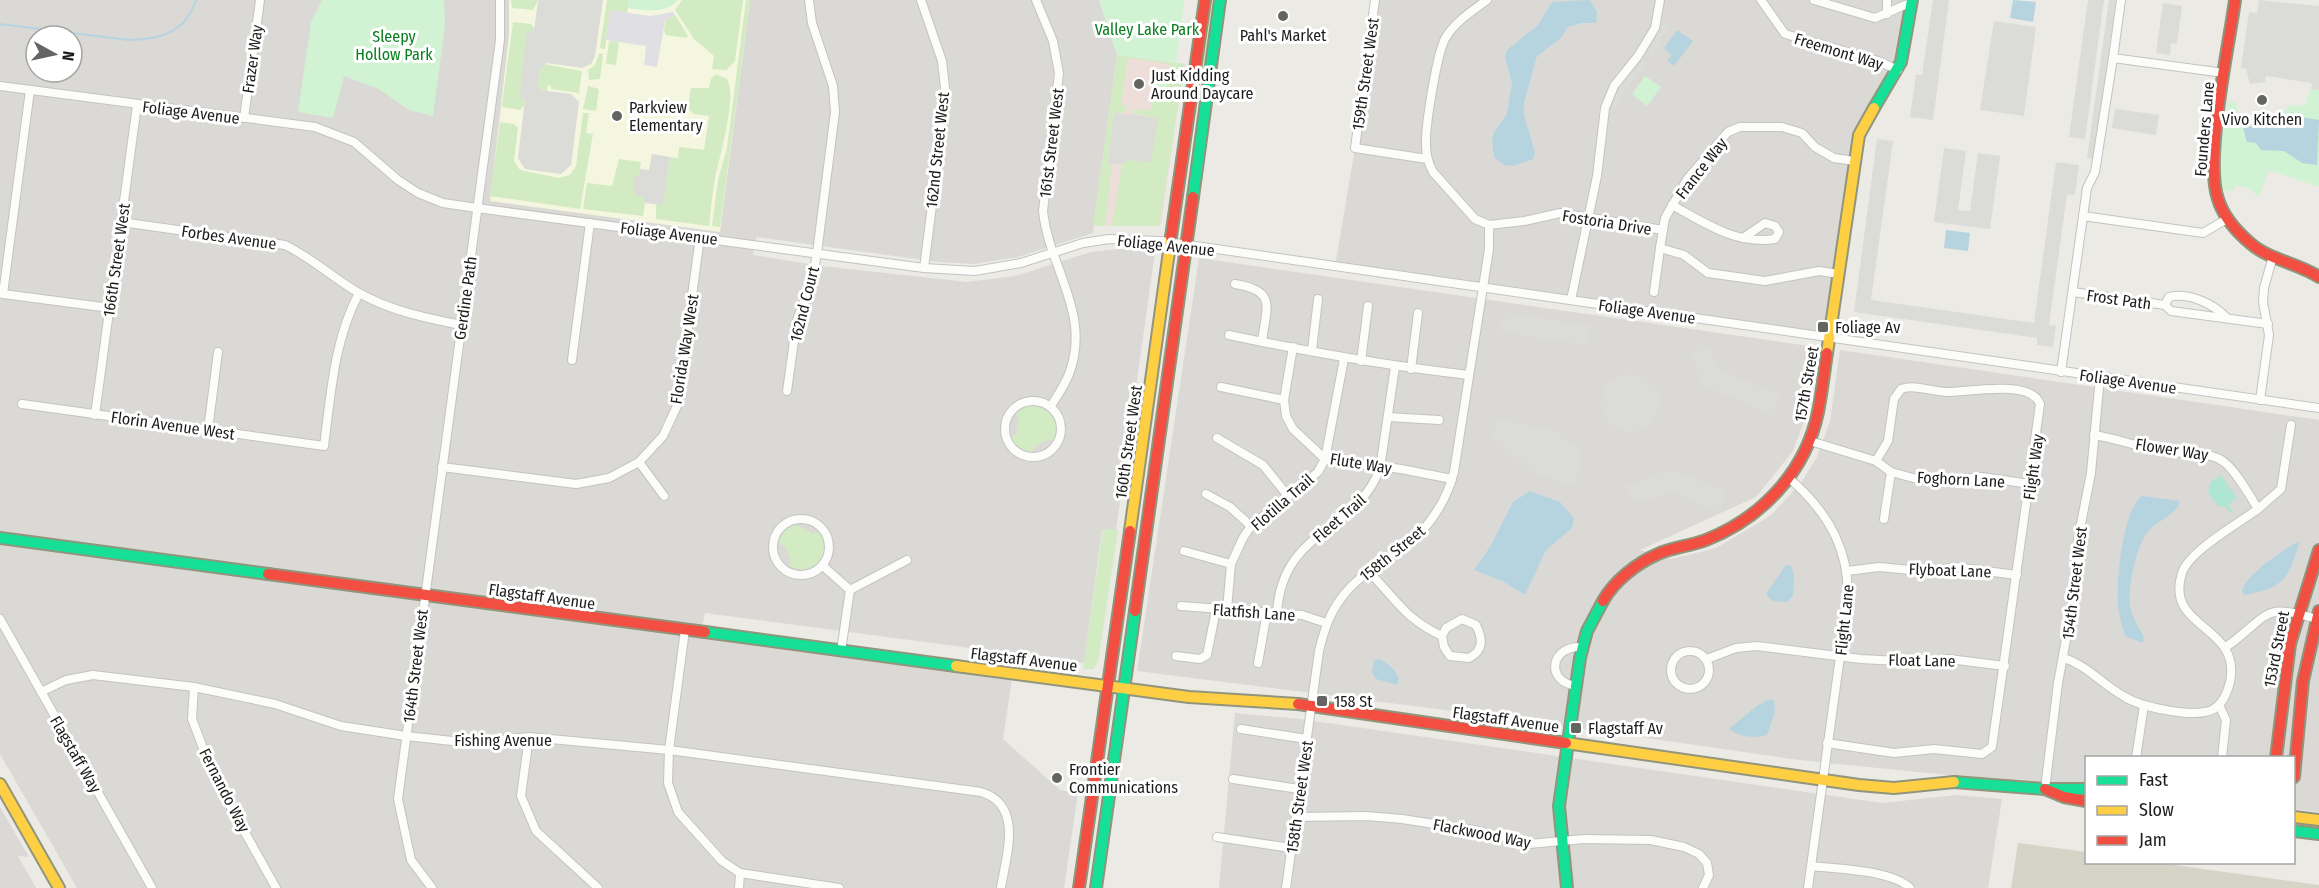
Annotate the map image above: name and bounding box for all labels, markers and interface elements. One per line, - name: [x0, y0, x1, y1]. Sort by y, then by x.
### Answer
- marker: Pahl's Market: [1276, 9, 1290, 23]
- street label: 159th Street West: [1348, 16, 1383, 132]
- park label: Valley Lake Park: [1095, 20, 1200, 39]
- street label: Frazer Way: [238, 23, 267, 95]
- north arrow: [24, 24, 84, 84]
- place label: Pahl's Market: [1240, 26, 1327, 45]
- park label: Sleepy Hollow Park: [355, 27, 433, 64]
- street label: Freemont Way: [1792, 29, 1886, 74]
- text: N: [58, 50, 78, 62]
- place label: Just Kidding Around Daycare: [1151, 66, 1254, 103]
- marker: Just Kidding Around Daycare: [1132, 77, 1146, 91]
- street label: Founders Lane: [2191, 81, 2218, 177]
- street label: 161st Street West: [1035, 86, 1068, 199]
- street label: 162nd Street West: [922, 90, 953, 209]
- marker: Vivo Kitchen: [2255, 93, 2269, 107]
- street label: Foliage Avenue: [141, 97, 241, 128]
- place label: Parkview Elementary: [629, 98, 704, 135]
- marker: Parkview Elementary: [610, 109, 624, 123]
- place label: Vivo Kitchen: [2222, 110, 2302, 129]
- street label: France Way: [1672, 133, 1732, 203]
- street label: 166th Street West: [99, 201, 134, 318]
- street label: Fostoria Drive: [1561, 206, 1653, 239]
- street label: Foliage Avenue: [619, 218, 719, 249]
- street label: Forbes Avenue: [180, 221, 278, 254]
- street label: Foliage Avenue: [1116, 231, 1216, 260]
- street label: Gerdine Path: [450, 255, 481, 341]
- street label: 162nd Court: [786, 264, 823, 344]
- street label: Frost Path: [2085, 286, 2152, 313]
- street label: Florida Way West: [666, 292, 703, 405]
- street label: Foliage Avenue: [1597, 295, 1697, 328]
- place label: Foliage Av: [1835, 318, 1900, 337]
- marker: Foliage Av: [1816, 320, 1830, 334]
- street label: 157th Street: [1790, 344, 1823, 423]
- street label: Foliage Avenue: [2078, 365, 2178, 398]
- street label: 160th Street West: [1111, 383, 1146, 500]
- street label: Florin Avenue West: [110, 407, 237, 444]
- street label: Flight Way: [2019, 432, 2048, 501]
- street label: Flower Way: [2134, 434, 2210, 465]
- street label: Flute Way: [1329, 449, 1394, 478]
- street label: Foghorn Lane: [1916, 468, 2006, 491]
- street label: Flotilla Trail: [1247, 470, 1318, 535]
- street label: Fleet Trail: [1309, 490, 1370, 547]
- street label: 158th Street: [1356, 521, 1429, 585]
- street label: 154th Street West: [2058, 525, 2091, 641]
- street label: Flyboat Lane: [1908, 560, 1992, 581]
- street label: Flagstaff Avenue: [487, 580, 597, 613]
- street label: Flight Lane: [1831, 584, 1858, 656]
- street label: Flatfish Lane: [1212, 600, 1296, 625]
- street label: 164th Street West: [399, 607, 432, 724]
- street label: 153rd Street: [2260, 608, 2293, 689]
- street label: Flagstaff Avenue: [969, 644, 1079, 675]
- street label: Float Lane: [1888, 650, 1956, 671]
- place label: 158 St: [1334, 692, 1373, 711]
- marker: 158 St: [1315, 694, 1329, 708]
- street label: Flagstaff Avenue: [1451, 703, 1561, 736]
- street label: Flagstaff Way: [46, 712, 106, 797]
- place label: Flagstaff Av: [1588, 719, 1663, 738]
- marker: Flagstaff Av: [1569, 721, 1583, 735]
- street label: Fishing Avenue: [454, 731, 552, 750]
- street label: 158th Street West: [1282, 739, 1317, 855]
- street label: Fernando Way: [195, 745, 254, 836]
- legend: [2085, 756, 2295, 864]
- place label: Frontier Communications: [1069, 760, 1178, 797]
- text: Fast: [2139, 769, 2168, 791]
- marker: Frontier Communications: [1050, 771, 1064, 785]
- text: Slow: [2139, 799, 2174, 821]
- street label: Flackwood Way: [1431, 815, 1533, 852]
- text: Jam: [2139, 829, 2167, 851]

